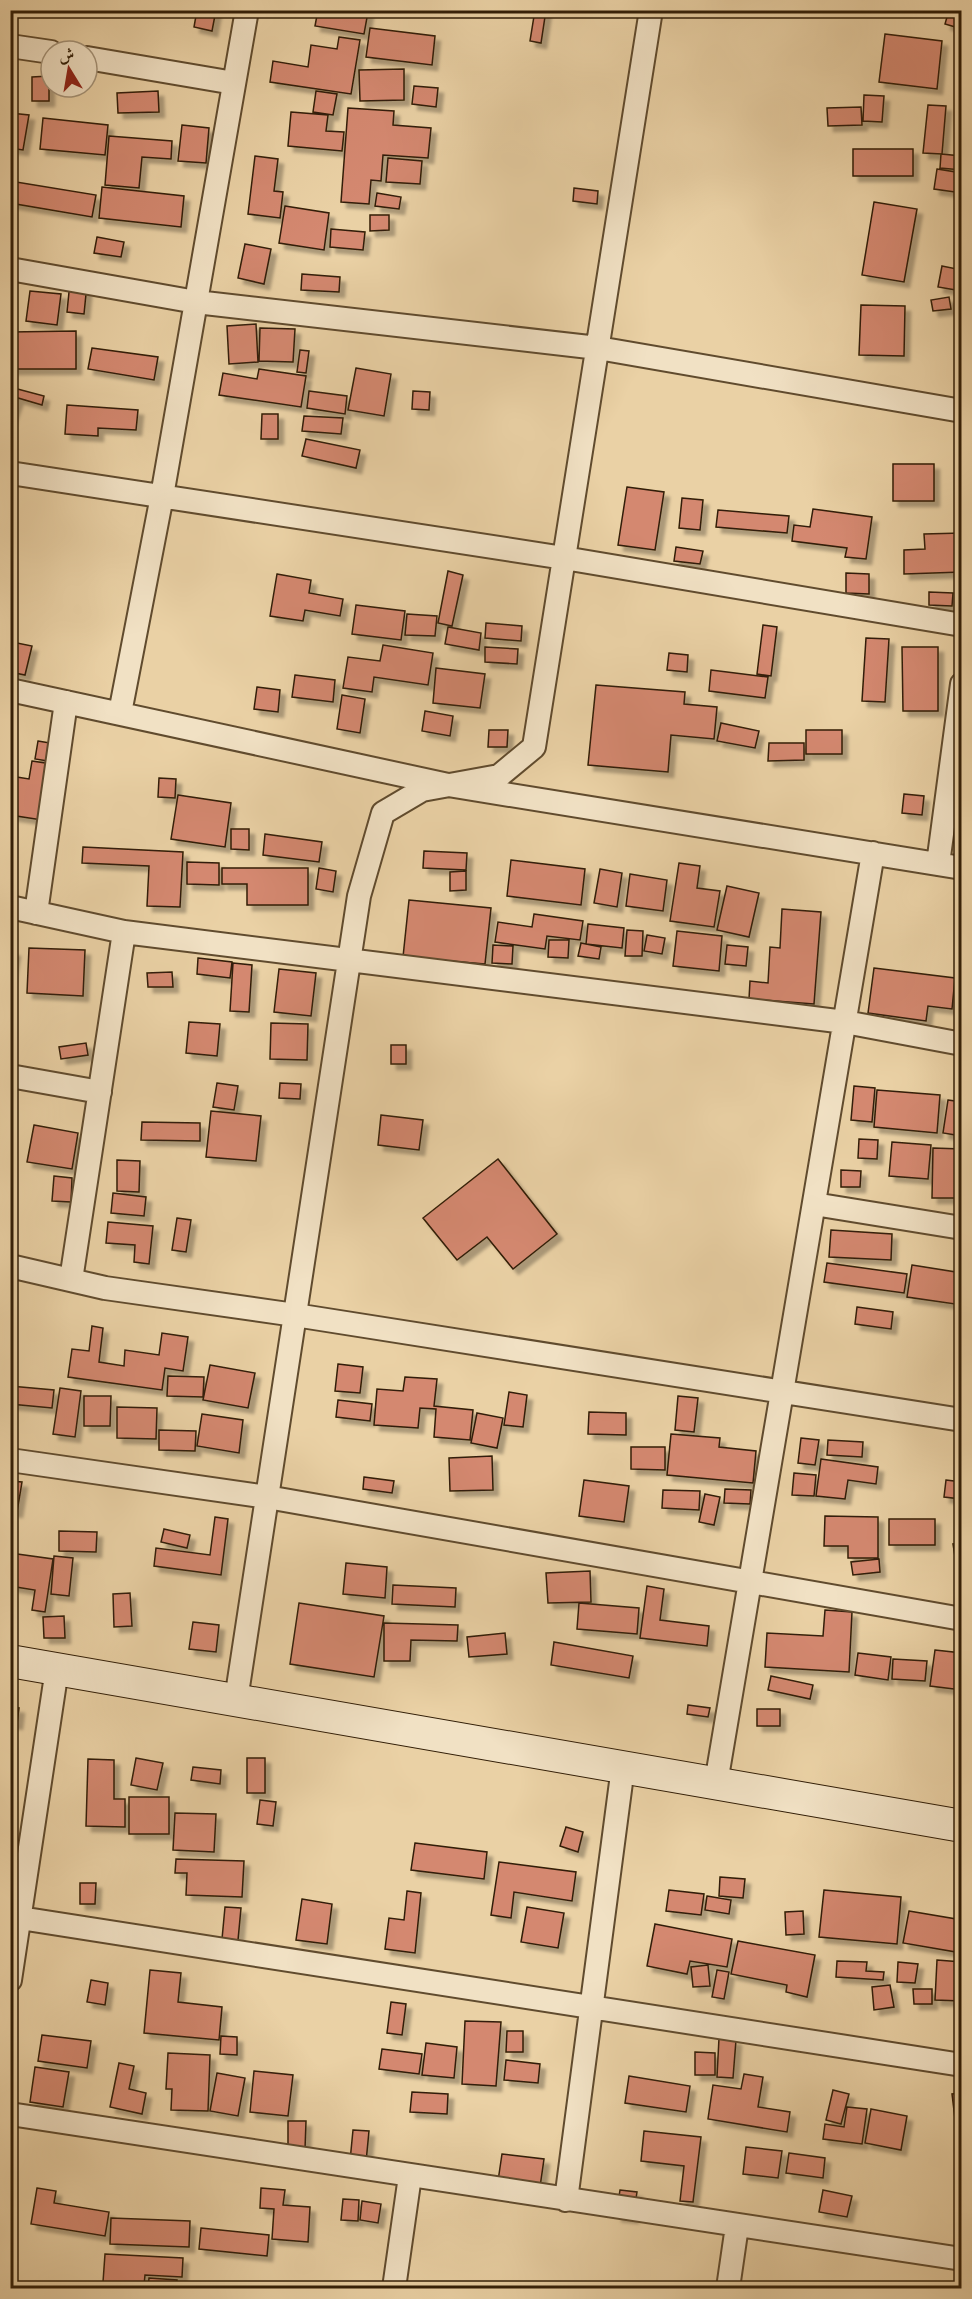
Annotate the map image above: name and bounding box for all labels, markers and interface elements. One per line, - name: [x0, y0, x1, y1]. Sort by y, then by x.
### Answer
- north arrow: [39, 39, 99, 99]
- text: ش: [57, 44, 76, 67]

